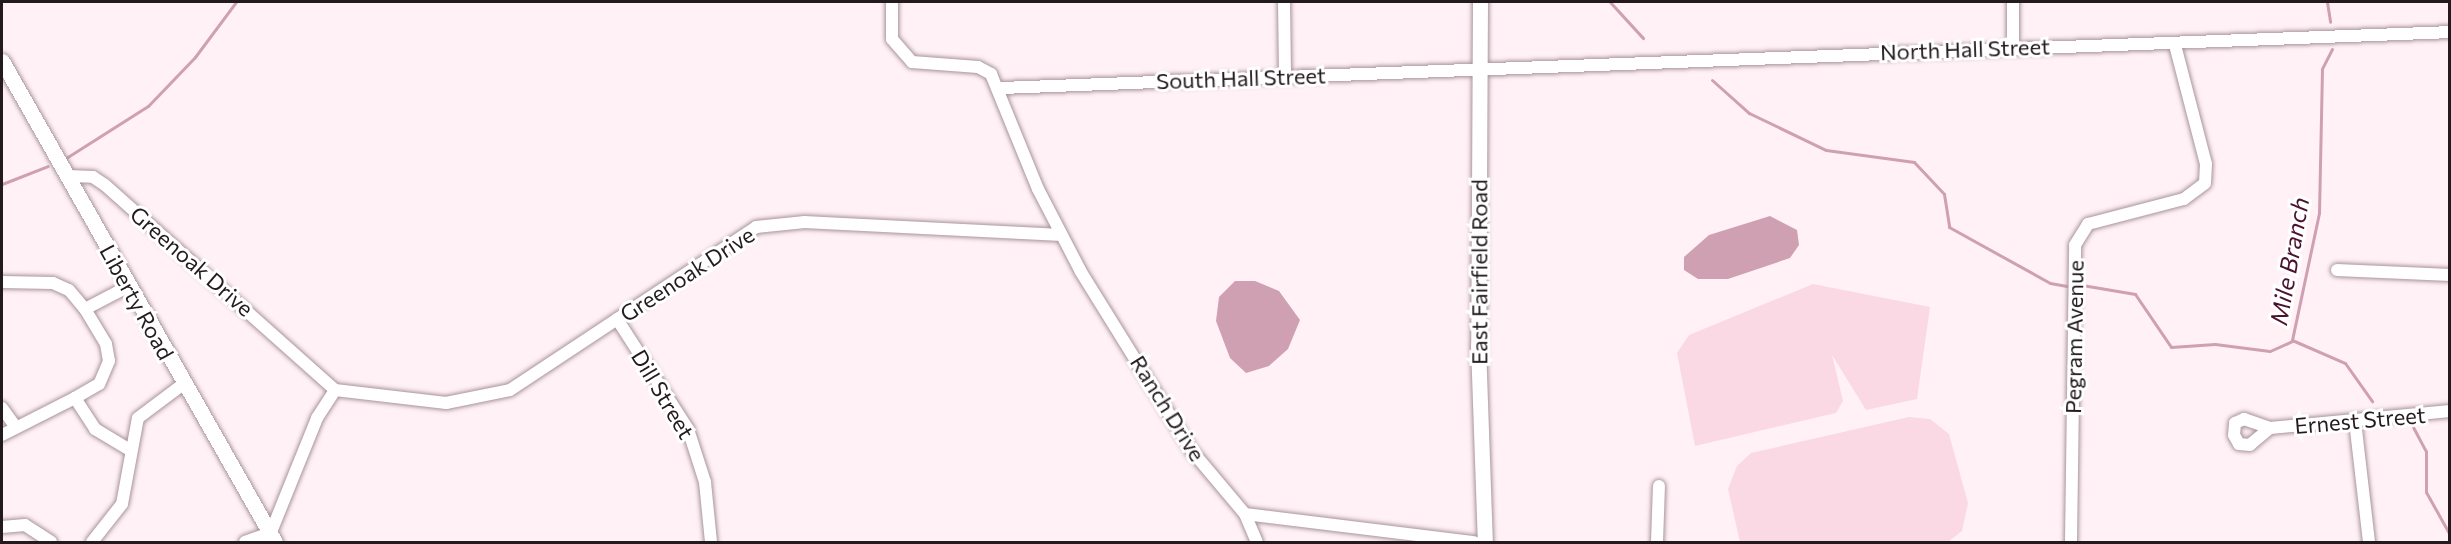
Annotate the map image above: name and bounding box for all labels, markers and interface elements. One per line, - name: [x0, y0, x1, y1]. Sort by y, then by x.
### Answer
- street label: North Hall Street: [1880, 33, 2050, 65]
- street label: South Hall Street: [1156, 62, 1326, 94]
- street label: East Fairfield Road: [1466, 179, 1492, 365]
- water label: Mile Branch: [2264, 195, 2314, 327]
- street label: Greenoak Drive: [125, 200, 259, 322]
- street label: Greenoak Drive: [615, 221, 759, 327]
- street label: Liberty Road: [95, 240, 179, 364]
- street label: Pegram Avenue: [2059, 260, 2089, 414]
- street label: Dill Street: [626, 345, 700, 443]
- street label: Ranch Drive: [1125, 350, 1211, 466]
- street label: Ernest Street: [2293, 401, 2427, 439]

